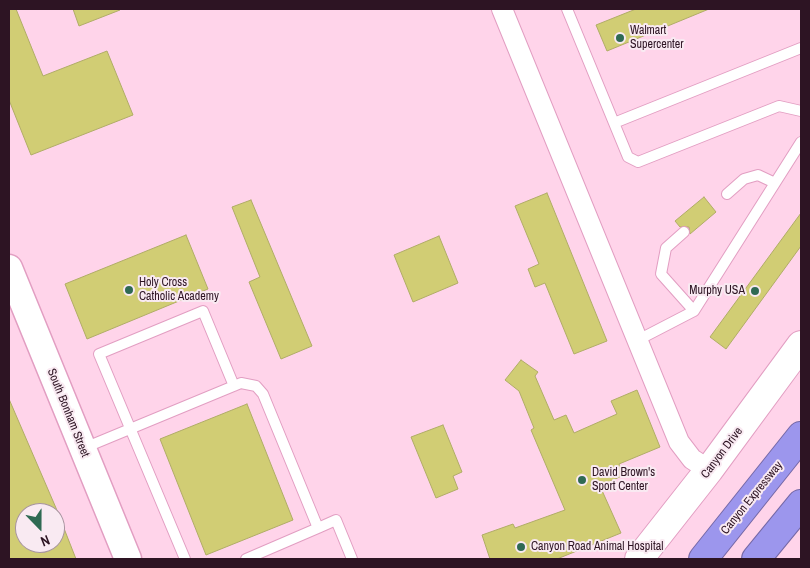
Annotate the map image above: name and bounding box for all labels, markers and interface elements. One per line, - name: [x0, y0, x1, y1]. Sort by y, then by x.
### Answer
- place label: Walmart Supercenter: [630, 24, 684, 52]
- marker: Walmart Supercenter: [614, 32, 626, 44]
- place label: Holy Cross Catholic Academy: [139, 276, 219, 304]
- marker: Holy Cross Catholic Academy: [123, 284, 135, 296]
- place label: Murphy USA: [689, 284, 745, 298]
- marker: Murphy USA: [749, 285, 761, 297]
- street label: South Bonham Street: [44, 367, 92, 459]
- street label: Canyon Drive: [698, 425, 746, 481]
- street label: Canyon Expressway: [718, 459, 786, 537]
- place label: David Brown's Sport Center: [592, 466, 655, 494]
- marker: David Brown's Sport Center: [576, 474, 588, 486]
- north arrow: [15, 503, 65, 553]
- text: N: [38, 531, 52, 551]
- place label: Canyon Road Animal Hospital: [531, 540, 663, 554]
- marker: Canyon Road Animal Hospital: [515, 541, 527, 553]

